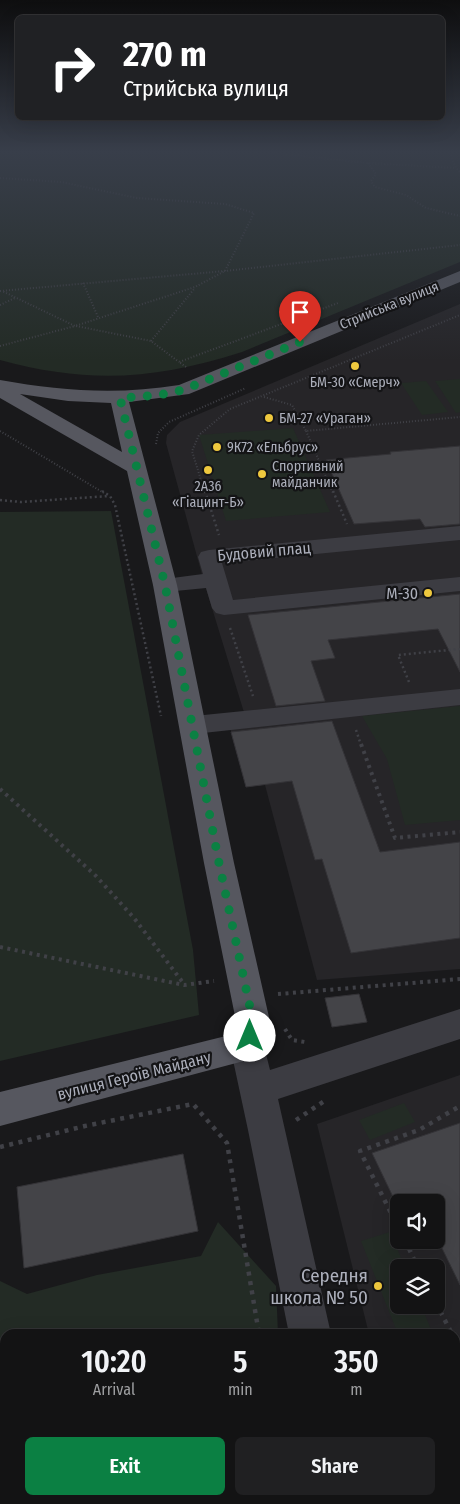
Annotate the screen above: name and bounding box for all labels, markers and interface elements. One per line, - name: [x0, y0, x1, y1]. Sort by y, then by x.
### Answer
- text: 270 m: [123, 33, 207, 75]
- icon: right: [40, 35, 105, 100]
- text: Стрийська вулиця: [123, 75, 289, 102]
- street label: Стрийська вулиця: [337, 278, 441, 333]
- pin: [279, 291, 321, 342]
- icon: arrive: [286, 298, 314, 326]
- marker: БМ-30 «Смерч»: [349, 360, 361, 372]
- place label: БМ-30 «Смерч»: [310, 374, 400, 391]
- place label: БМ-27 «Ураган»: [279, 410, 371, 427]
- marker: БМ-27 «Ураган»: [263, 412, 275, 424]
- place label: 9К72 «Ельбрус»: [227, 439, 318, 456]
- marker: 9К72 «Ельбрус»: [211, 441, 223, 453]
- place label: Спортивний майданчик: [272, 458, 344, 491]
- marker: 2А36 «Гіацинт-Б»: [202, 464, 214, 476]
- marker: Спортивний майданчик: [256, 468, 268, 480]
- place label: 2А36 «Гіацинт-Б»: [172, 478, 244, 511]
- street label: Будовий плац: [217, 538, 312, 565]
- place label: М-30: [386, 584, 418, 603]
- marker: М-30: [422, 587, 434, 599]
- position arrow: [223, 1009, 275, 1061]
- street label: вулиця Героїв Майдану: [55, 1047, 214, 1104]
- map controls: [390, 1194, 445, 1314]
- button: sound: [390, 1194, 445, 1249]
- button: layers: [390, 1259, 445, 1314]
- place label: Середня школа № 50: [270, 1264, 368, 1309]
- marker: Середня школа № 50: [372, 1280, 384, 1292]
- text: 10:20: [81, 1344, 147, 1380]
- text: 5: [233, 1344, 248, 1380]
- text: 350: [334, 1344, 379, 1380]
- text: Arrival: [93, 1380, 135, 1399]
- text: min: [228, 1380, 253, 1399]
- text: m: [350, 1380, 362, 1399]
- button: Exit: [25, 1437, 225, 1495]
- button: Share: [235, 1437, 435, 1495]

